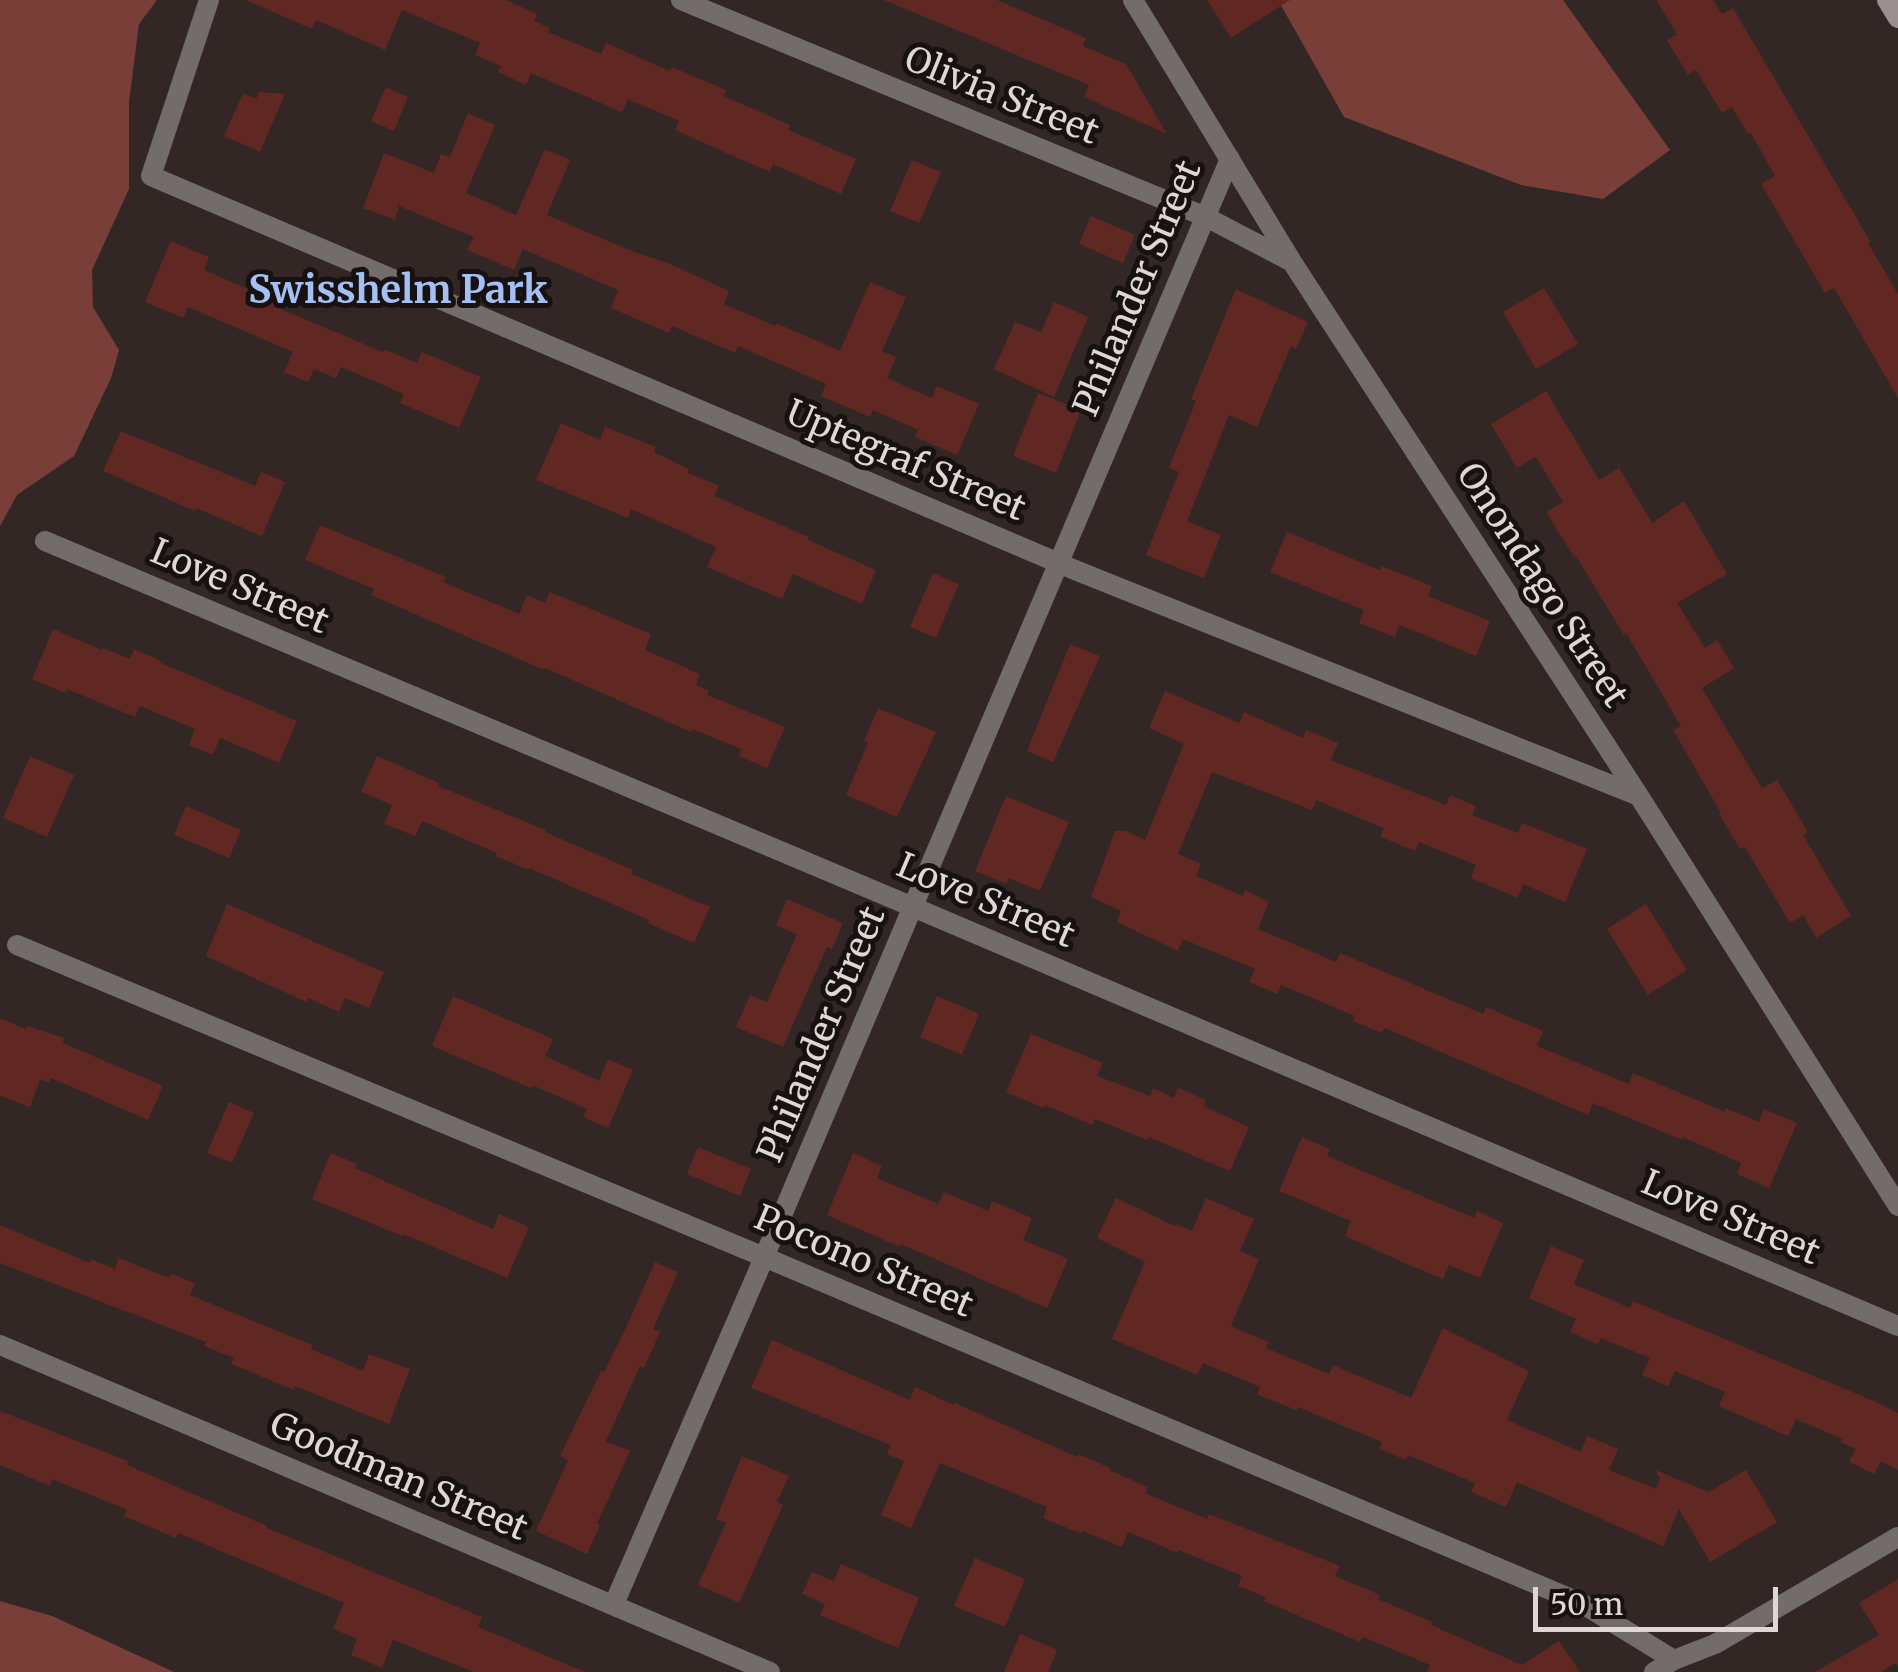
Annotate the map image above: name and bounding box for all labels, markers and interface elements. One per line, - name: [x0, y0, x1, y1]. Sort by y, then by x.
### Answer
- street label: Olivia Street: [898, 39, 1104, 155]
- street label: Philander Street: [1066, 155, 1212, 423]
- district label: Swisshelm Park: [248, 269, 548, 315]
- street label: Uptegraf Street: [779, 393, 1031, 531]
- street label: Onondago Street: [1447, 456, 1635, 716]
- street label: Love Street: [144, 532, 334, 644]
- street label: Love Street: [890, 846, 1080, 958]
- street label: Philander Street: [750, 901, 896, 1169]
- street label: Love Street: [1635, 1163, 1825, 1275]
- street label: Pocono Street: [748, 1198, 978, 1328]
- street label: Goodman Street: [263, 1405, 533, 1551]
- scale bar: [1538, 1567, 1783, 1629]
- text: 50 m: [1550, 1585, 1623, 1623]

